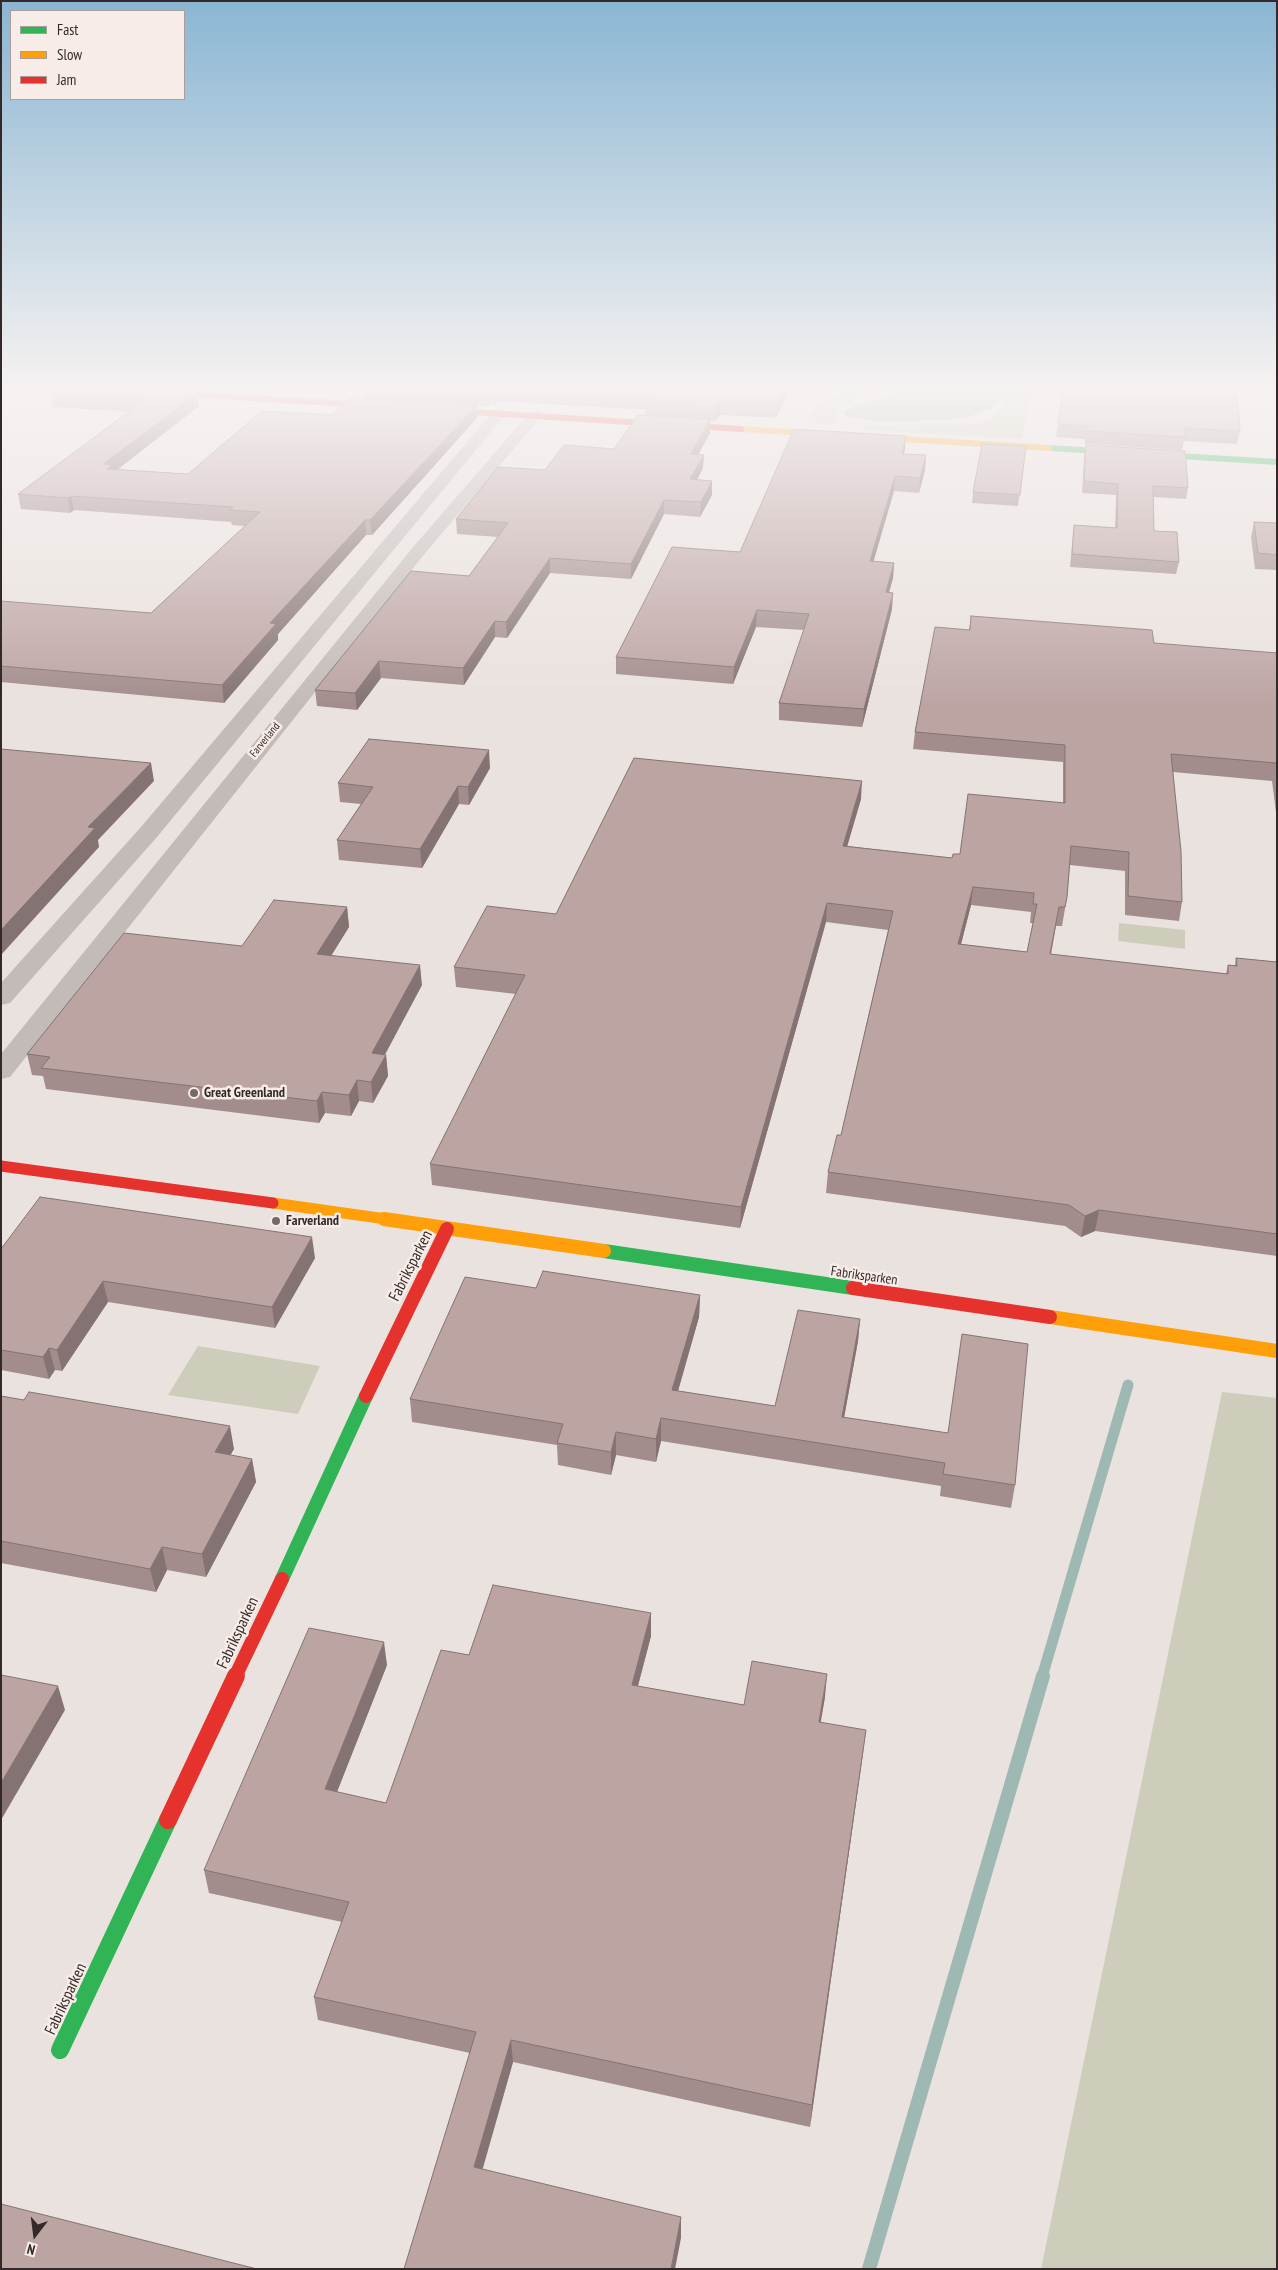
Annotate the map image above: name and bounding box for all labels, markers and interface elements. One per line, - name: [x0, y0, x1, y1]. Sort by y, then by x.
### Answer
- legend: [10, 10, 185, 100]
- text: Fast: [57, 20, 78, 39]
- text: Slow: [57, 45, 82, 64]
- text: Jam: [57, 70, 76, 89]
- street label: Farverland: [247, 720, 283, 760]
- place label: Great Greenland: [204, 1085, 285, 1101]
- marker: Great Greenland: [188, 1087, 200, 1099]
- place label: Farverland: [286, 1213, 339, 1229]
- marker: Farverland: [270, 1215, 282, 1227]
- street label: Fabriksparken: [385, 1227, 437, 1305]
- street label: Fabriksparken: [830, 1263, 898, 1289]
- street label: Fabriksparken: [213, 1594, 263, 1672]
- street label: Fabriksparken: [41, 1960, 91, 2038]
- north arrow: [10, 2210, 60, 2260]
- text: N: [25, 2240, 37, 2259]

